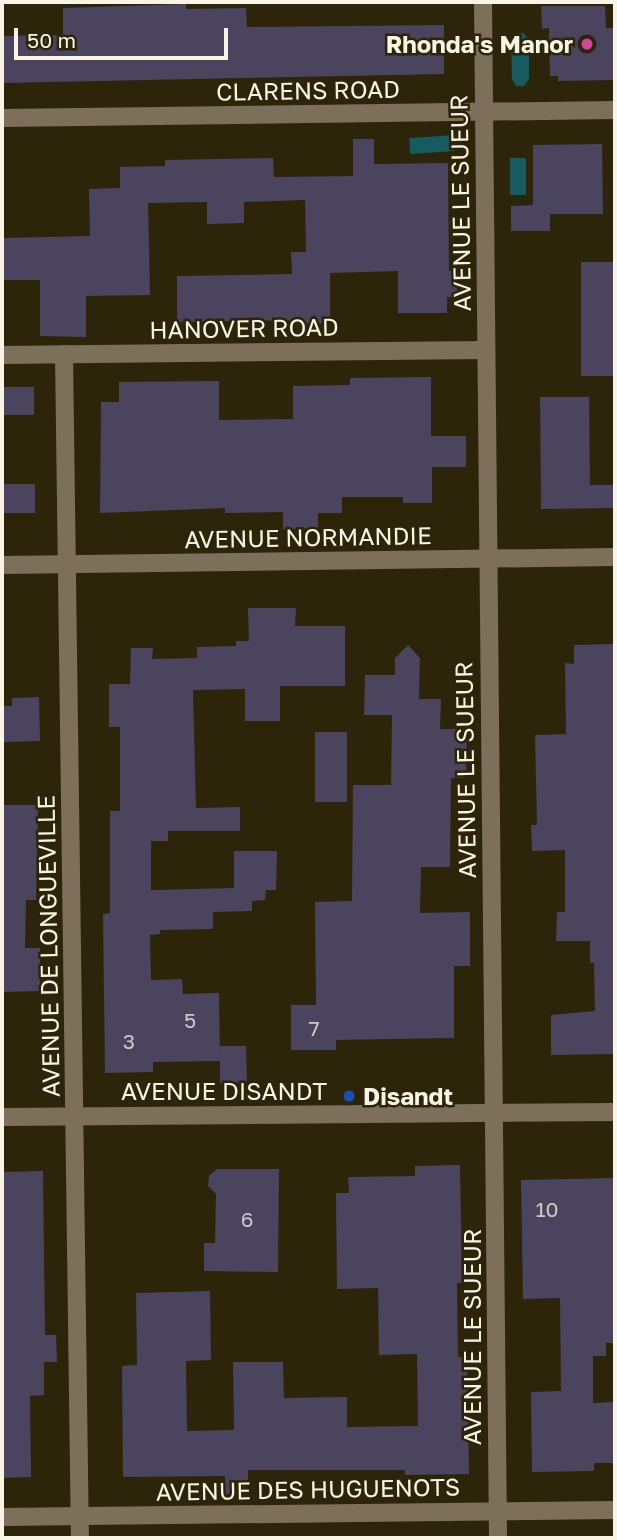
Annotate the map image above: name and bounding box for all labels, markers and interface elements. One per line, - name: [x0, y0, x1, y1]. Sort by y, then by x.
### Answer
- scale bar: [18, 14, 231, 58]
- text: 50 m: [27, 27, 76, 53]
- place label: Rhonda's Manor: [386, 30, 573, 58]
- marker: Rhonda's Manor: [579, 36, 595, 52]
- street label: CLARENS ROAD: [216, 74, 400, 106]
- street label: AVENUE LE SUEUR: [444, 94, 476, 312]
- street label: HANOVER ROAD: [149, 312, 339, 344]
- street label: AVENUE NORMANDIE: [184, 520, 432, 554]
- street label: AVENUE LE SUEUR: [449, 661, 481, 879]
- street label: AVENUE DE LONGUEVILLE: [31, 795, 65, 1097]
- house number: 5: [184, 1007, 196, 1033]
- house number: 7: [308, 1015, 320, 1041]
- house number: 3: [123, 1028, 135, 1054]
- street label: AVENUE DISANDT: [121, 1077, 327, 1105]
- place label: Disandt: [363, 1082, 453, 1110]
- marker: Disandt: [341, 1088, 357, 1104]
- house number: 10: [535, 1196, 559, 1222]
- house number: 6: [241, 1206, 253, 1232]
- street label: AVENUE LE SUEUR: [458, 1229, 486, 1445]
- street label: AVENUE DES HUGUENOTS: [156, 1472, 460, 1506]

